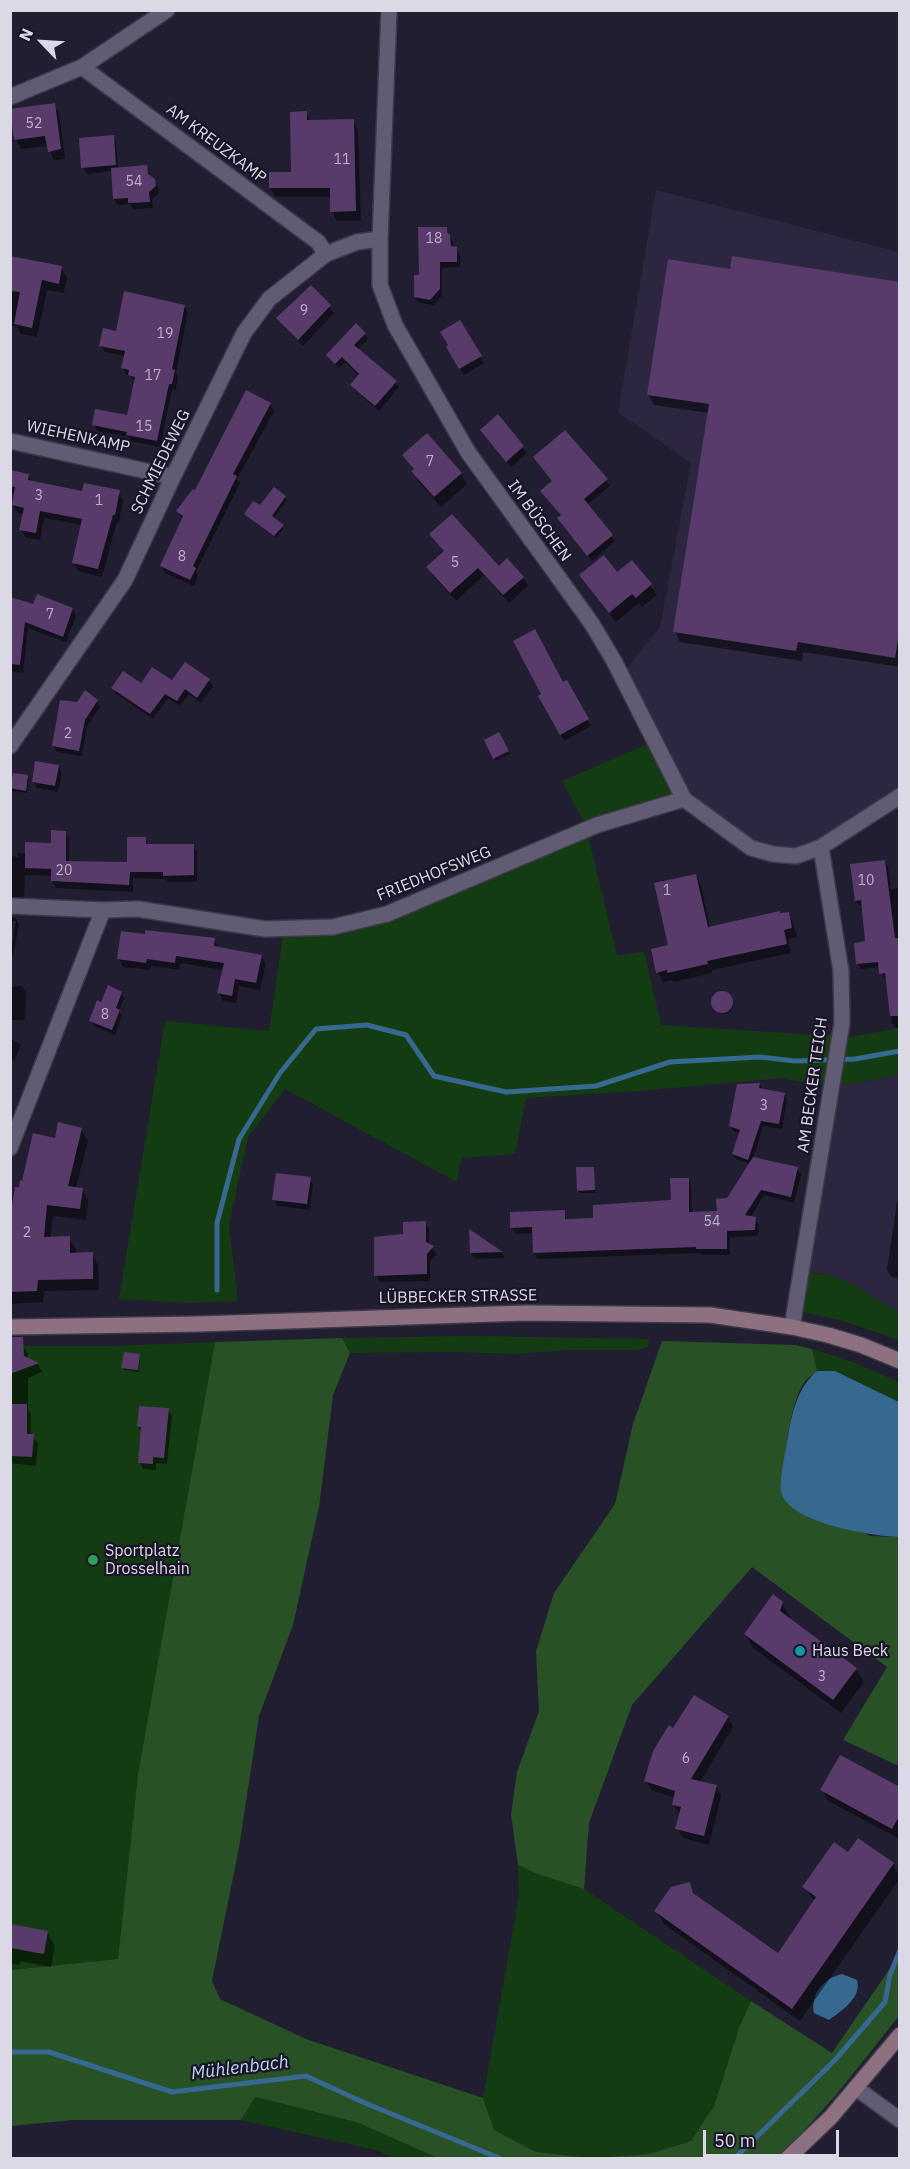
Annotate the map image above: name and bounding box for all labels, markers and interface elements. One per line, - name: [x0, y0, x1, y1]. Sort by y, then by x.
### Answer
- north arrow: [12, 12, 72, 72]
- text: N: [14, 25, 37, 44]
- street label: AM KREUZKAMP: [162, 100, 270, 188]
- house number: 52: [26, 116, 42, 132]
- house number: 11: [334, 152, 350, 168]
- house number: 54: [126, 174, 142, 190]
- house number: 18: [426, 231, 442, 247]
- house number: 9: [300, 303, 308, 319]
- house number: 19: [157, 326, 173, 342]
- house number: 17: [145, 368, 161, 384]
- street label: SCHMIEDEWEG: [127, 407, 195, 517]
- street label: WIEHENKAMP: [25, 417, 131, 457]
- house number: 15: [136, 419, 152, 435]
- house number: 7: [426, 454, 434, 470]
- street label: IM BÜSCHEN: [503, 477, 575, 565]
- house number: 3: [35, 488, 43, 504]
- house number: 1: [95, 493, 103, 509]
- house number: 8: [178, 549, 186, 565]
- house number: 5: [451, 555, 459, 571]
- house number: 7: [46, 607, 54, 623]
- house number: 2: [64, 726, 72, 742]
- street label: FRIEDHOFSWEG: [374, 842, 494, 906]
- house number: 20: [56, 863, 72, 879]
- house number: 10: [858, 873, 874, 889]
- house number: 1: [663, 883, 671, 899]
- house number: 8: [101, 1007, 109, 1023]
- street label: AM BECKER TEICH: [794, 1016, 832, 1154]
- house number: 3: [760, 1098, 768, 1114]
- house number: 54: [704, 1214, 720, 1230]
- house number: 2: [23, 1225, 31, 1241]
- street label: LÜBBECKER STRASSE: [379, 1286, 537, 1308]
- place label: Sportplatz Drosselhain: [105, 1541, 190, 1579]
- marker: Sportplatz Drosselhain: [86, 1553, 100, 1567]
- place label: Haus Beck: [812, 1641, 888, 1661]
- marker: Haus Beck: [793, 1644, 807, 1658]
- house number: 3: [818, 1669, 826, 1685]
- house number: 6: [682, 1751, 690, 1767]
- water label: Mühlenbach: [190, 2051, 290, 2085]
- scale bar: [706, 2118, 842, 2156]
- text: 50 m: [714, 2129, 756, 2152]

